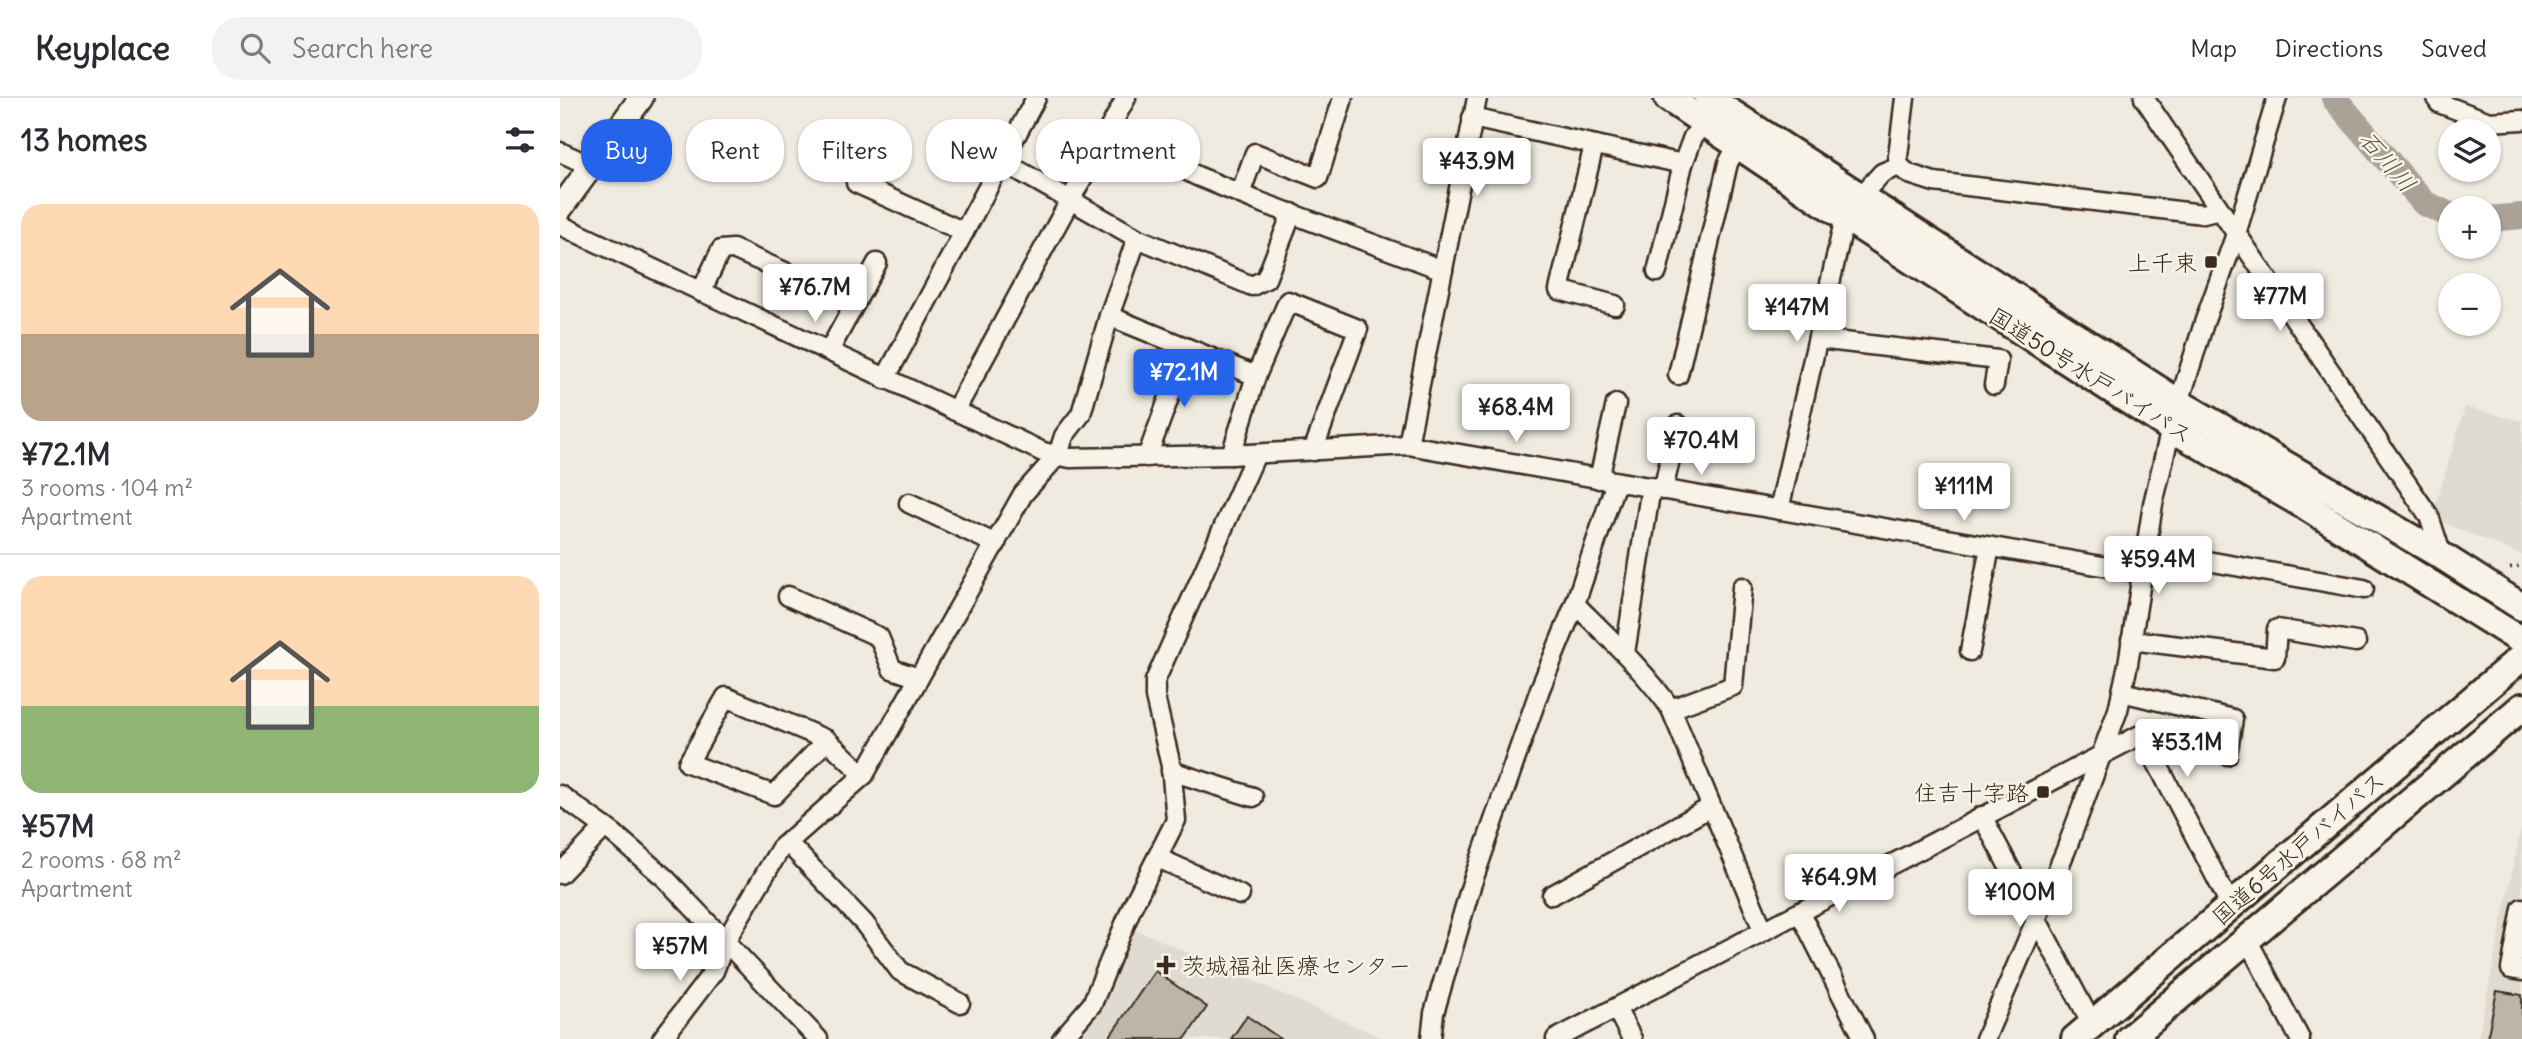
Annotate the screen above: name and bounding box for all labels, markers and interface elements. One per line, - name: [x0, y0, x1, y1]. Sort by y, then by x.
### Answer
- search box: [212, 17, 702, 80]
- text: Keyplace: [35, 27, 170, 69]
- icon: search: [236, 29, 274, 67]
- text: Search here: [292, 32, 433, 65]
- text: Map: [2190, 33, 2237, 63]
- text: Directions: [2275, 33, 2383, 63]
- text: Saved: [2421, 33, 2487, 63]
- chip: Buy: [581, 119, 672, 182]
- chip: Rent: [686, 119, 784, 182]
- chip: Filters: [798, 119, 912, 182]
- chip: New: [926, 119, 1022, 182]
- chip: Apartment: [1036, 119, 1200, 182]
- map controls: [2438, 119, 2501, 336]
- button: layers: [2438, 119, 2501, 182]
- text: 13 homes: [21, 121, 147, 159]
- icon: filters: [501, 121, 539, 159]
- water label: 石川川: [2353, 124, 2423, 198]
- pin: ¥43.9M: [1420, 139, 1534, 198]
- text: ¥43.9M: [1439, 146, 1515, 175]
- button: +: [2438, 196, 2501, 259]
- place label: 上千束: [2128, 248, 2197, 277]
- icon: home: [217, 250, 343, 376]
- marker: 上千束: [2203, 254, 2219, 270]
- pin: ¥76.7M: [758, 264, 872, 324]
- text: ¥76.7M: [779, 272, 851, 301]
- button: −: [2438, 273, 2501, 336]
- pin: ¥77M: [2239, 274, 2321, 333]
- text: ¥77M: [2253, 281, 2307, 310]
- pin: ¥147M: [1748, 285, 1846, 344]
- text: ¥147M: [1764, 292, 1830, 321]
- street label: 国道50号水戸バイパス: [1984, 300, 2198, 450]
- pin: ¥72.1M: [1127, 350, 1241, 409]
- text: ¥72.1M: [1150, 357, 1218, 386]
- pin: ¥68.4M: [1459, 384, 1573, 444]
- text: ¥68.4M: [1478, 392, 1554, 421]
- pin: ¥70.4M: [1644, 418, 1758, 477]
- text: ¥70.4M: [1663, 425, 1739, 454]
- text: ¥72.1M: [21, 435, 111, 473]
- pin: ¥111M: [1915, 464, 2013, 523]
- text: ¥111M: [1934, 471, 1994, 500]
- text: 3 rooms · 104 m²: [21, 473, 193, 502]
- text: Apartment: [21, 502, 133, 531]
- pin: ¥59.4M: [2101, 536, 2215, 596]
- text: ¥59.4M: [2120, 544, 2196, 573]
- icon: home: [217, 622, 343, 748]
- pin: ¥53.1M: [2130, 720, 2244, 779]
- text: ¥53.1M: [2151, 727, 2223, 756]
- street label: 国道6号水戸バイパス: [2206, 765, 2390, 931]
- place label: 住吉十字路: [1914, 778, 2029, 807]
- marker: 住吉十字路: [2035, 784, 2051, 800]
- text: ¥57M: [21, 807, 95, 845]
- text: 2 rooms · 68 m²: [21, 845, 182, 874]
- pin: ¥64.9M: [1782, 854, 1896, 914]
- text: ¥64.9M: [1801, 862, 1877, 891]
- pin: ¥100M: [1971, 870, 2069, 929]
- text: Apartment: [21, 874, 133, 903]
- text: ¥100M: [1984, 877, 2056, 906]
- pin: ¥57M: [639, 924, 721, 983]
- text: ¥57M: [652, 931, 708, 960]
- place label: 茨城福祉医療センター: [1182, 951, 1411, 980]
- marker: 茨城福祉医療センター: [1156, 955, 1176, 975]

